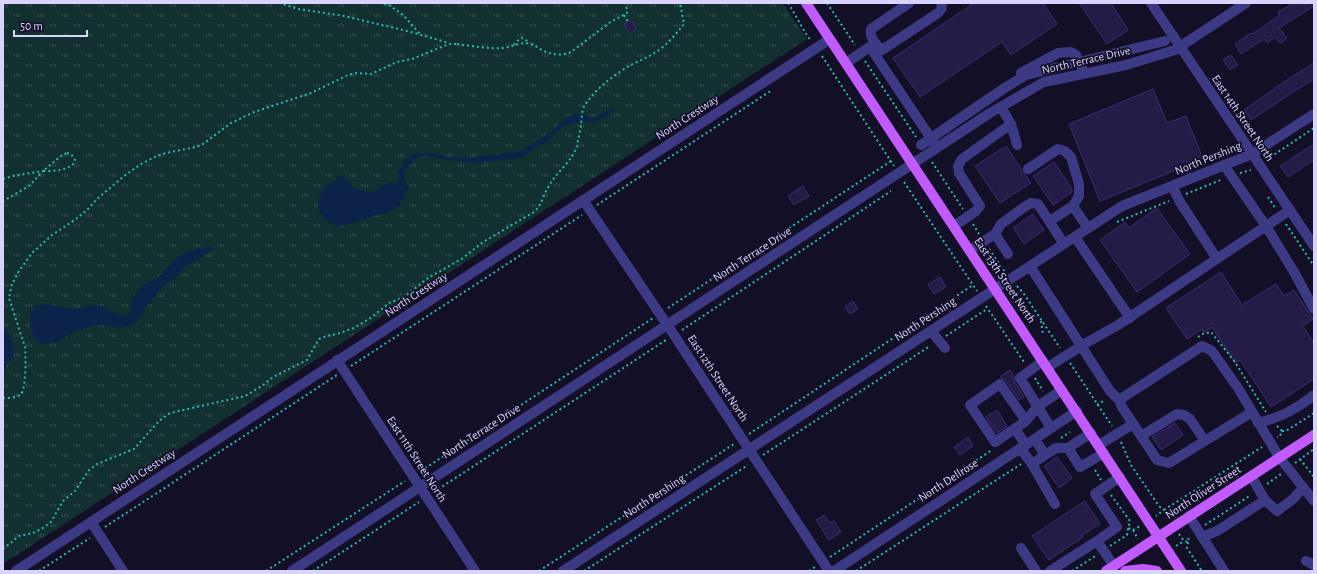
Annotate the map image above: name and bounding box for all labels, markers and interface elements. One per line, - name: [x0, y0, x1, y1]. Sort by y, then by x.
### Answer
- scale bar: [14, 12, 87, 38]
- text: 50 m: [20, 20, 43, 32]
- street label: North Terrace Drive: [1041, 44, 1131, 76]
- street label: East 14th Street North: [1210, 73, 1276, 163]
- street label: North Crestway: [654, 92, 721, 142]
- street label: North Pershing: [1173, 139, 1243, 177]
- street label: North Terrace Drive: [711, 224, 793, 284]
- street label: East 13th Street North: [972, 235, 1038, 325]
- street label: North Crestway: [383, 269, 450, 319]
- street label: North Pershing: [892, 295, 958, 343]
- street label: East 12th Street North: [685, 332, 751, 424]
- street label: North Terrace Drive: [440, 401, 522, 461]
- street label: East 11th Street North: [385, 414, 449, 504]
- street label: North Crestway: [111, 446, 178, 496]
- street label: North Dellrose: [916, 456, 980, 504]
- street label: North Oliver Street: [1163, 463, 1243, 521]
- street label: North Pershing: [621, 472, 687, 520]

